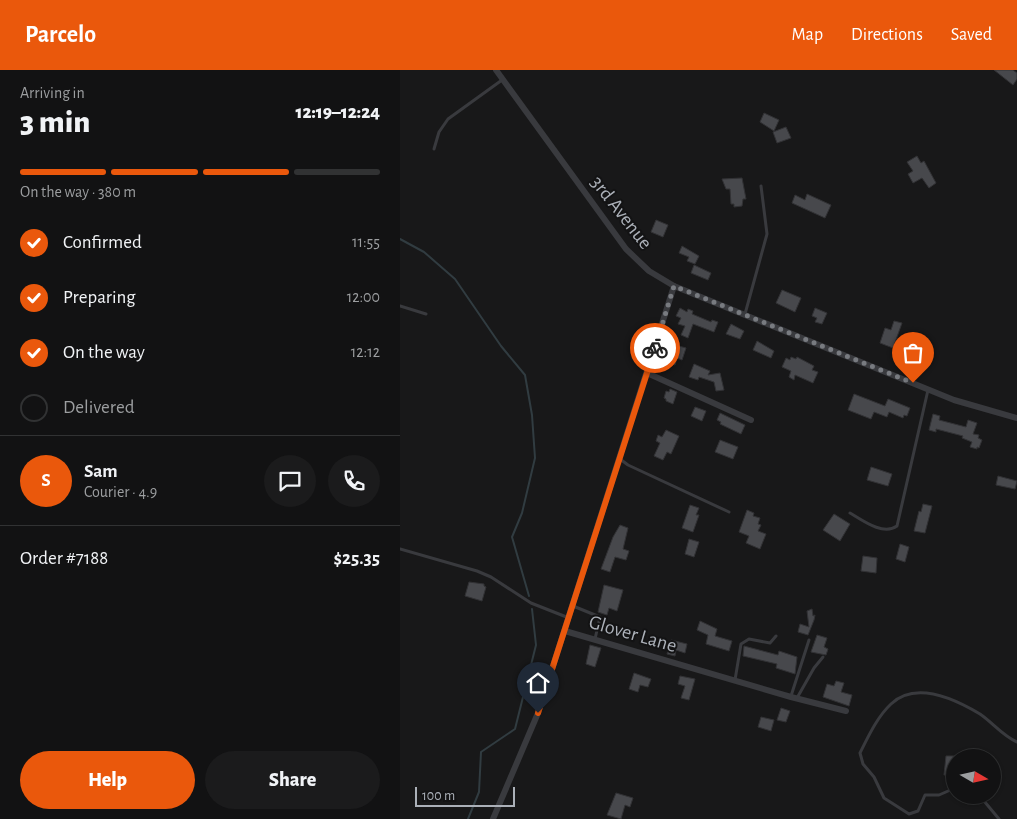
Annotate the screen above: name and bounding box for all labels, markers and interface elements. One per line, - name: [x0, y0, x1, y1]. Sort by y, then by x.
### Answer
- text: Parcelo: [25, 23, 96, 47]
- text: Map: [792, 26, 823, 44]
- text: Directions: [851, 26, 923, 44]
- text: Saved: [951, 26, 992, 44]
- text: Arriving in: [20, 85, 85, 101]
- text: 12:19–12:24: [295, 103, 380, 122]
- text: 3 min: [20, 106, 90, 138]
- street label: 3rd Avenue: [587, 172, 656, 253]
- text: On the way · 380 m: [20, 184, 136, 200]
- icon: check: [20, 229, 48, 257]
- text: Confirmed: [63, 233, 142, 252]
- text: 11:55: [352, 234, 380, 250]
- icon: check: [20, 284, 48, 312]
- text: Preparing: [63, 288, 136, 307]
- text: 12:00: [347, 289, 380, 305]
- courier: [630, 323, 680, 373]
- pin: [892, 332, 934, 383]
- icon: bike: [641, 334, 669, 362]
- icon: check: [20, 339, 48, 367]
- icon: bag: [899, 339, 927, 367]
- text: On the way: [63, 343, 145, 362]
- text: 12:12: [351, 344, 380, 360]
- text: Delivered: [63, 398, 135, 417]
- button: chat: [264, 455, 316, 507]
- button: phone: [328, 455, 380, 507]
- text: Sam: [84, 462, 118, 481]
- text: S: [41, 471, 51, 490]
- text: Courier · 4.9: [84, 484, 157, 500]
- text: Order #7188: [20, 549, 108, 568]
- text: $25.35: [334, 549, 380, 568]
- street label: Glover Lane: [587, 612, 679, 656]
- pin: [517, 662, 559, 713]
- icon: home: [524, 669, 552, 697]
- north arrow: [946, 749, 1001, 804]
- map controls: [946, 749, 1001, 804]
- button: Help: [20, 751, 195, 809]
- button: Share: [205, 751, 380, 809]
- scale bar: [415, 784, 515, 807]
- text: 100 m: [422, 789, 455, 803]

